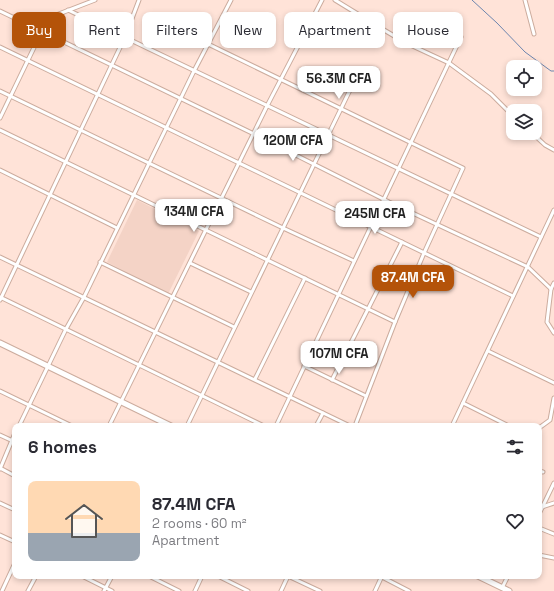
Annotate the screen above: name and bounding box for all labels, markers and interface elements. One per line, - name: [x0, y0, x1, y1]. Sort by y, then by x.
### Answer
- chip: Buy: [12, 12, 66, 48]
- chip: Rent: [74, 12, 134, 48]
- chip: Filters: [142, 12, 212, 48]
- chip: New: [220, 12, 276, 48]
- chip: Apartment: [284, 12, 385, 48]
- chip: House: [393, 12, 463, 48]
- map controls: [506, 60, 542, 140]
- button: locate: [506, 60, 542, 96]
- pin: 56.3M CFA: [293, 66, 385, 100]
- text: 56.3M CFA: [306, 70, 372, 87]
- button: layers: [506, 104, 542, 140]
- pin: 120M CFA: [252, 128, 334, 162]
- text: 120M CFA: [263, 132, 323, 149]
- pin: 134M CFA: [153, 199, 235, 233]
- pin: 245M CFA: [334, 201, 416, 235]
- text: 134M CFA: [164, 203, 224, 220]
- text: 245M CFA: [344, 205, 406, 222]
- pin: 87.4M CFA: [367, 265, 459, 299]
- text: 87.4M CFA: [381, 269, 445, 286]
- pin: 107M CFA: [298, 341, 380, 375]
- text: 107M CFA: [310, 345, 369, 362]
- text: 6 homes: [28, 436, 97, 458]
- icon: filters: [504, 436, 526, 458]
- text: 87.4M CFA: [152, 493, 236, 515]
- icon: home: [60, 497, 108, 545]
- icon: heart: [504, 510, 526, 532]
- text: 2 rooms · 60 m²: [152, 515, 247, 532]
- text: Apartment: [152, 532, 220, 549]

